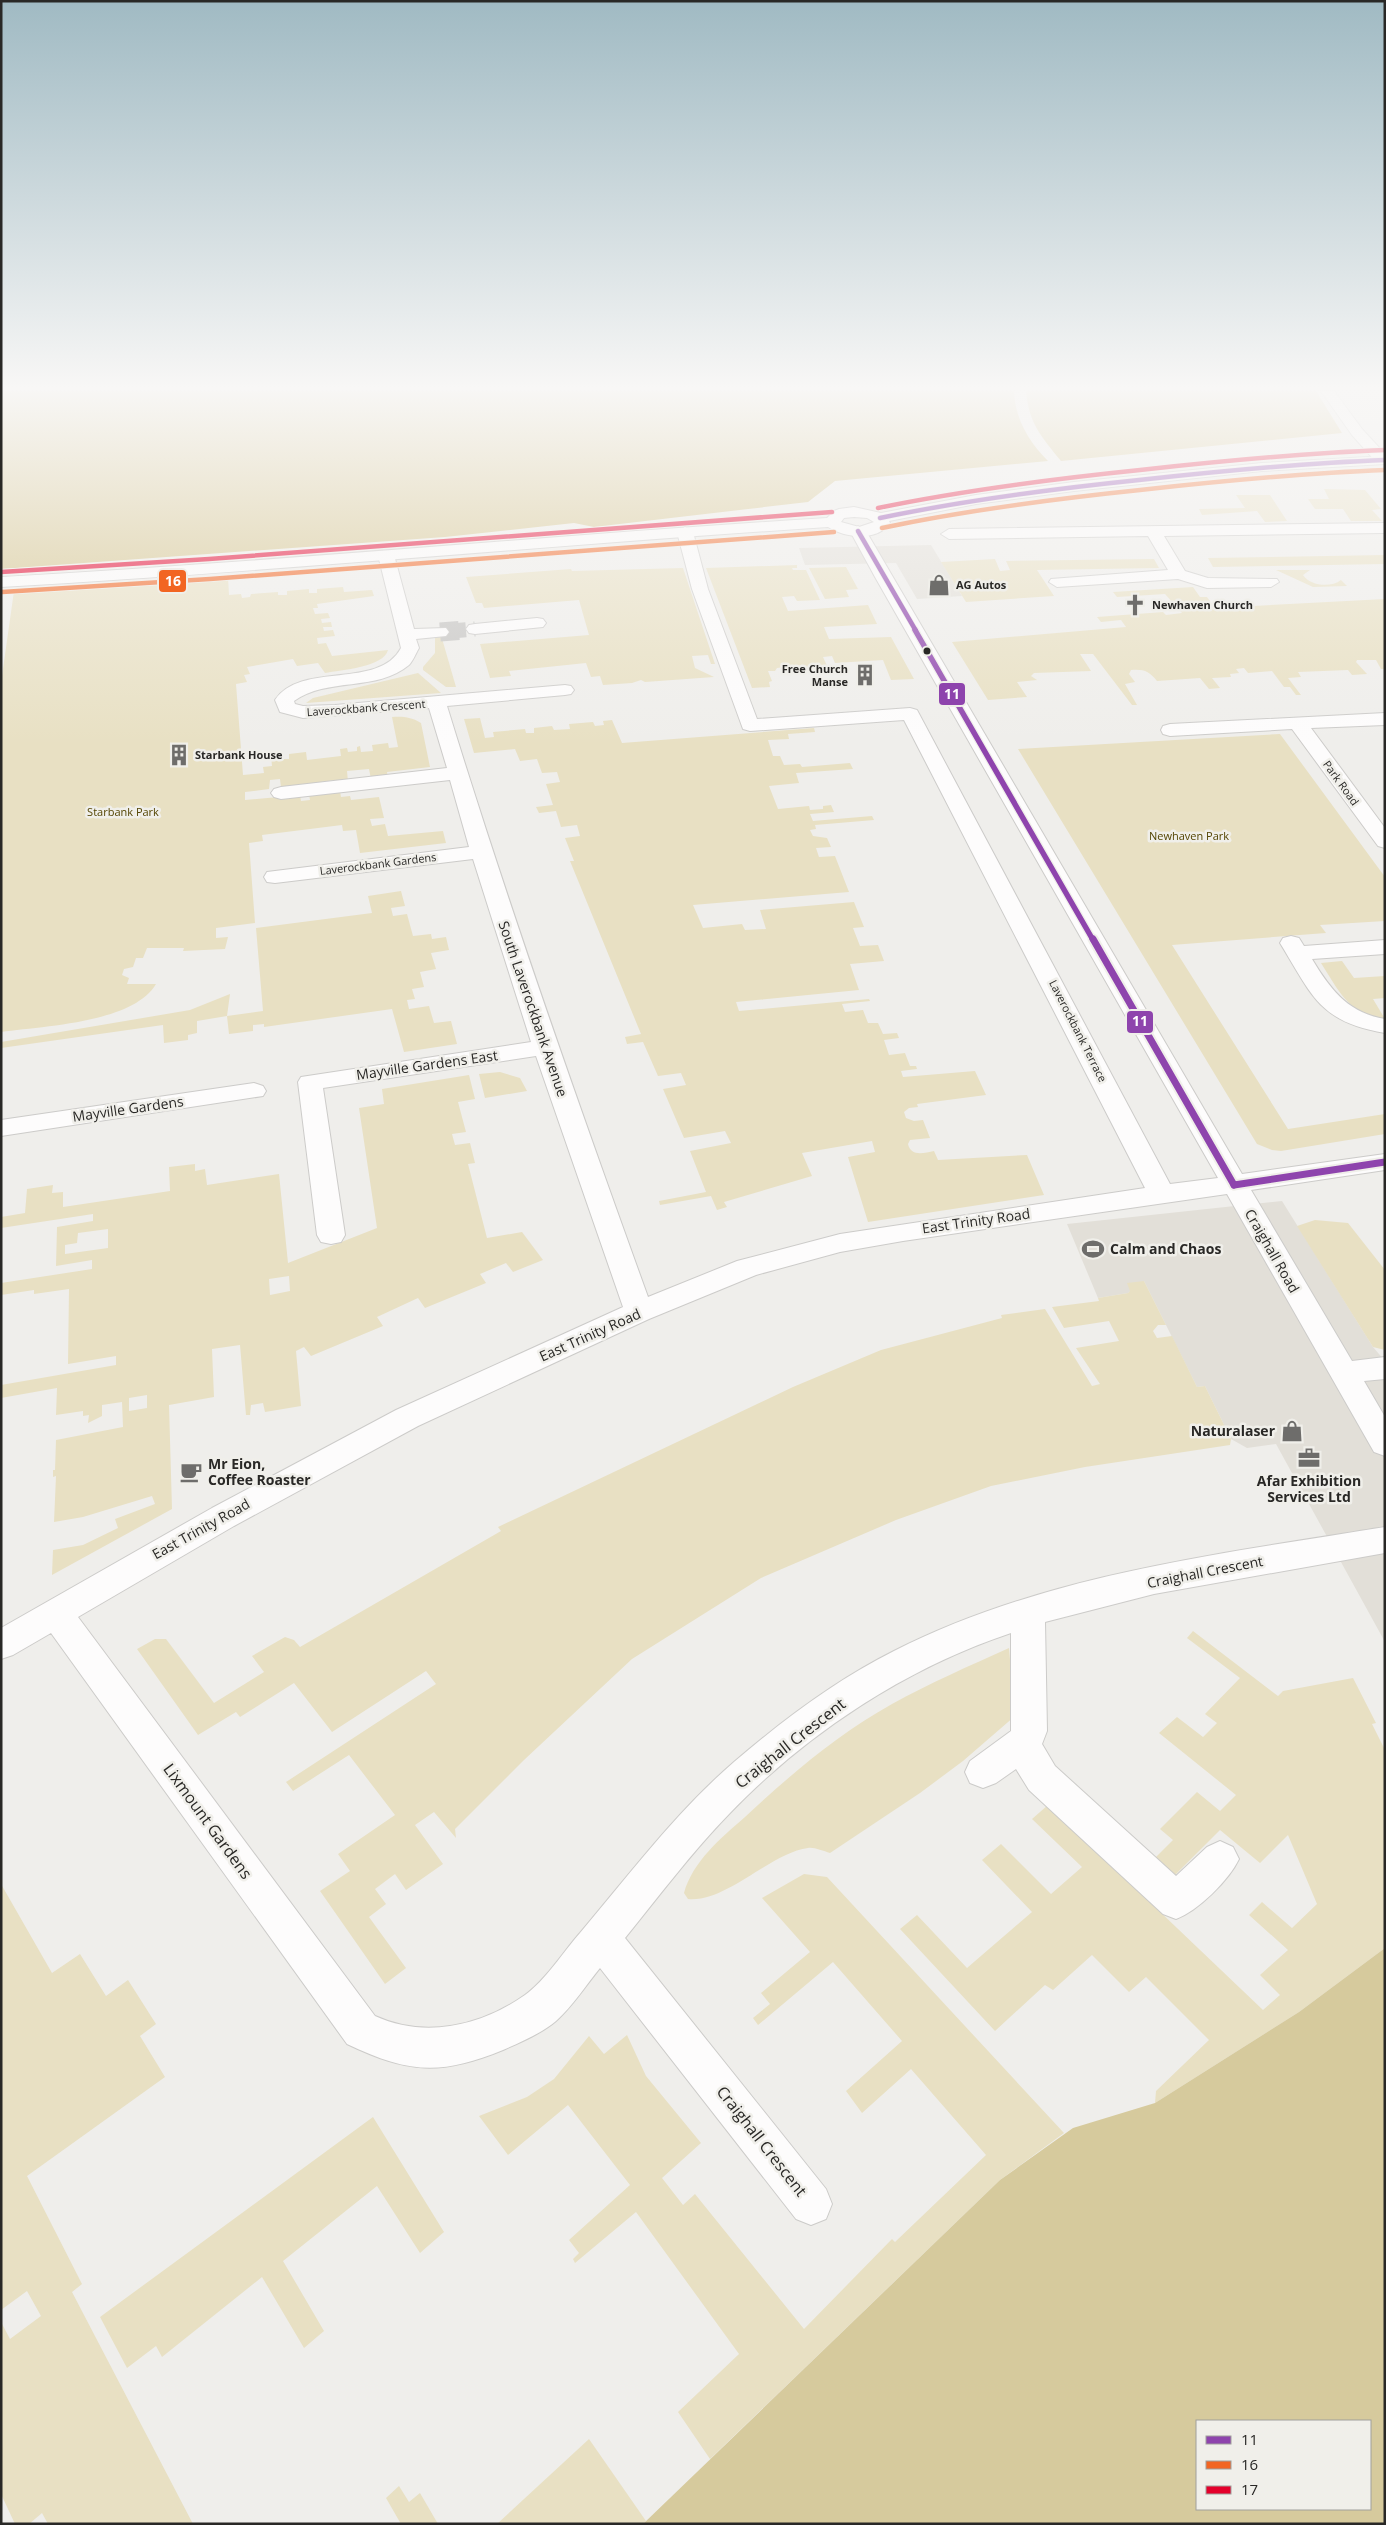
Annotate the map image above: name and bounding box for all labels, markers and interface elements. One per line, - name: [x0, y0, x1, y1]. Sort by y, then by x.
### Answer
- line badge: 16: [158, 569, 187, 593]
- text: 16: [165, 571, 181, 590]
- shop icon: AG Autos: [926, 572, 952, 598]
- place label: AG Autos: [956, 577, 1007, 592]
- church icon: Newhaven Church: [1122, 592, 1148, 618]
- place label: Newhaven Church: [1152, 597, 1253, 612]
- unlabelled marker: [922, 646, 932, 656]
- place label: Free Church Manse: [782, 661, 848, 689]
- building icon: Free Church Manse: [852, 662, 878, 688]
- line badge: 11: [938, 682, 966, 706]
- text: 11: [944, 684, 960, 703]
- street label: Laverockbank Crescent: [306, 696, 426, 719]
- building icon: Starbank House: [166, 742, 192, 768]
- place label: Starbank House: [195, 747, 283, 762]
- street label: Park Road: [1320, 757, 1363, 808]
- park label: Starbank Park: [87, 804, 159, 819]
- park label: Newhaven Park: [1149, 828, 1229, 843]
- street label: Laverockbank Gardens: [319, 849, 437, 878]
- street label: South Laverockbank Avenue: [494, 918, 573, 1099]
- street label: Laverockbank Terrace: [1046, 977, 1111, 1084]
- line badge: 11: [1126, 1010, 1154, 1034]
- text: 11: [1132, 1011, 1148, 1030]
- street label: Mayville Gardens East: [355, 1045, 499, 1084]
- street label: Mayville Gardens: [71, 1091, 185, 1126]
- street label: East Trinity Road: [921, 1204, 1031, 1237]
- street label: Craighall Road: [1241, 1205, 1304, 1296]
- sports icon: Calm and Chaos: [1080, 1236, 1106, 1262]
- place label: Calm and Chaos: [1110, 1239, 1221, 1258]
- street label: East Trinity Road: [536, 1304, 643, 1365]
- shop icon: Naturalaser: [1279, 1418, 1305, 1444]
- place label: Naturalaser: [1191, 1421, 1276, 1440]
- office icon: Afar Exhibition Services Ltd: [1296, 1445, 1322, 1471]
- place label: Mr Eion, Coffee Roaster: [208, 1454, 311, 1489]
- cafe icon: Mr Eion, Coffee Roaster: [178, 1459, 204, 1485]
- place label: Afar Exhibition Services Ltd: [1257, 1471, 1361, 1506]
- street label: East Trinity Road: [148, 1494, 253, 1563]
- street label: Craighall Crescent: [1145, 1551, 1265, 1592]
- street label: Craighall Crescent: [730, 1693, 850, 1793]
- street label: Lixmount Gardens: [159, 1759, 257, 1883]
- street label: Craighall Crescent: [712, 2081, 812, 2201]
- legend: [1196, 2420, 1371, 2510]
- text: 11: [1241, 2429, 1258, 2449]
- text: 16: [1241, 2454, 1258, 2474]
- text: 17: [1241, 2479, 1258, 2499]

